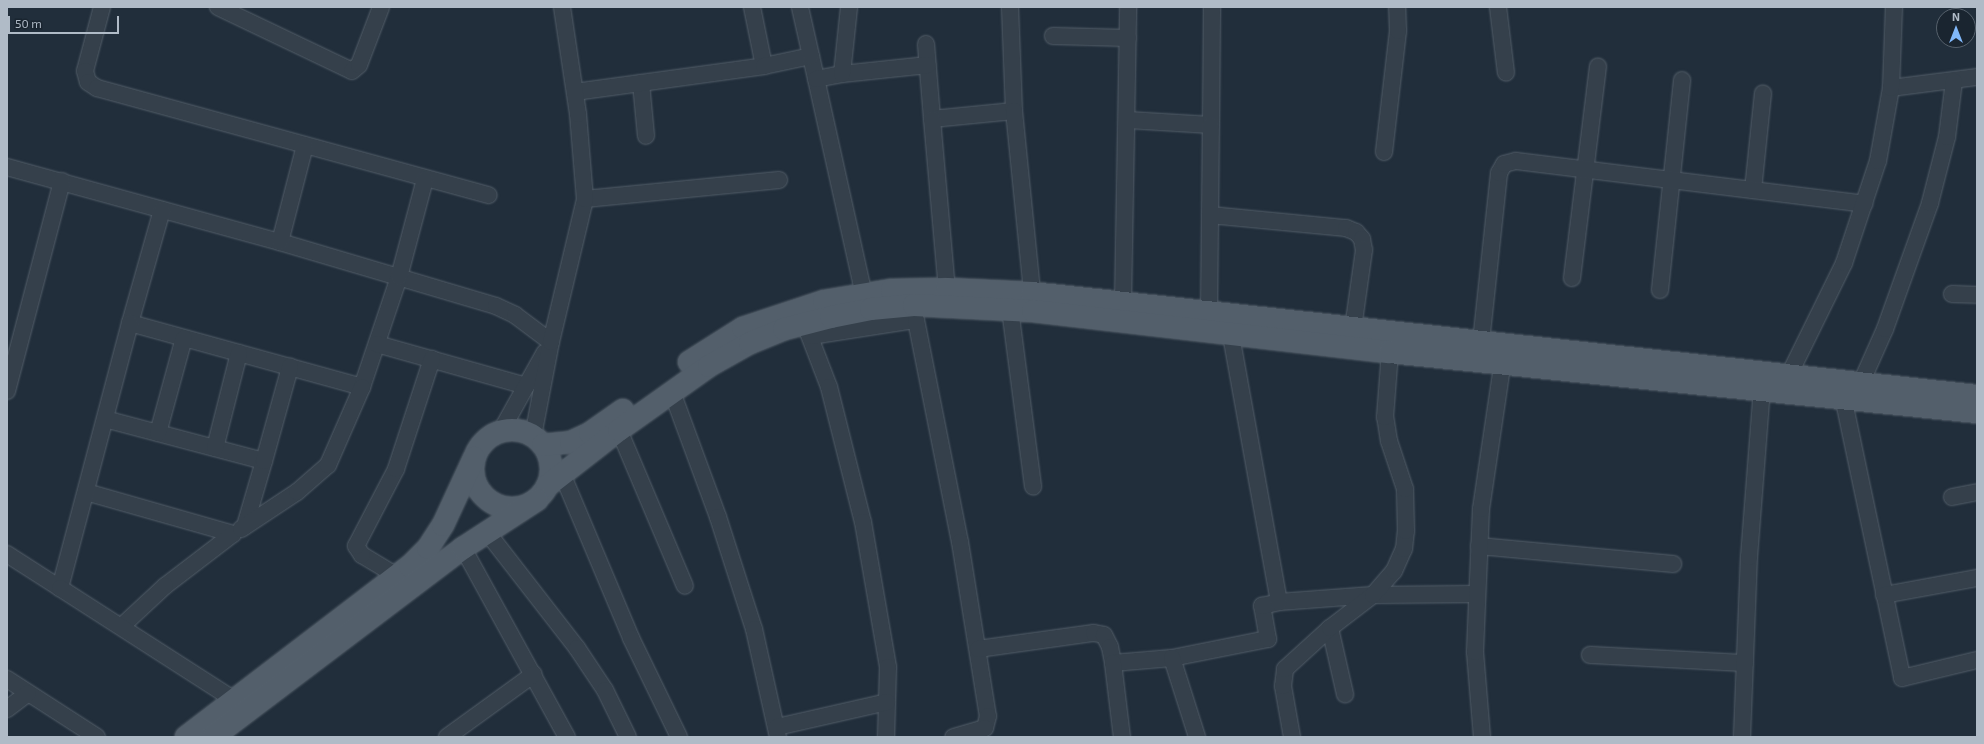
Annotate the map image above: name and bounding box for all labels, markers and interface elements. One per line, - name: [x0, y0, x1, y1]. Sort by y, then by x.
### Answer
- scale bar: [10, 8, 121, 34]
- north arrow: [1936, 8, 1976, 48]
- text: N: [1952, 10, 1960, 23]
- text: 50 m: [15, 16, 42, 30]

